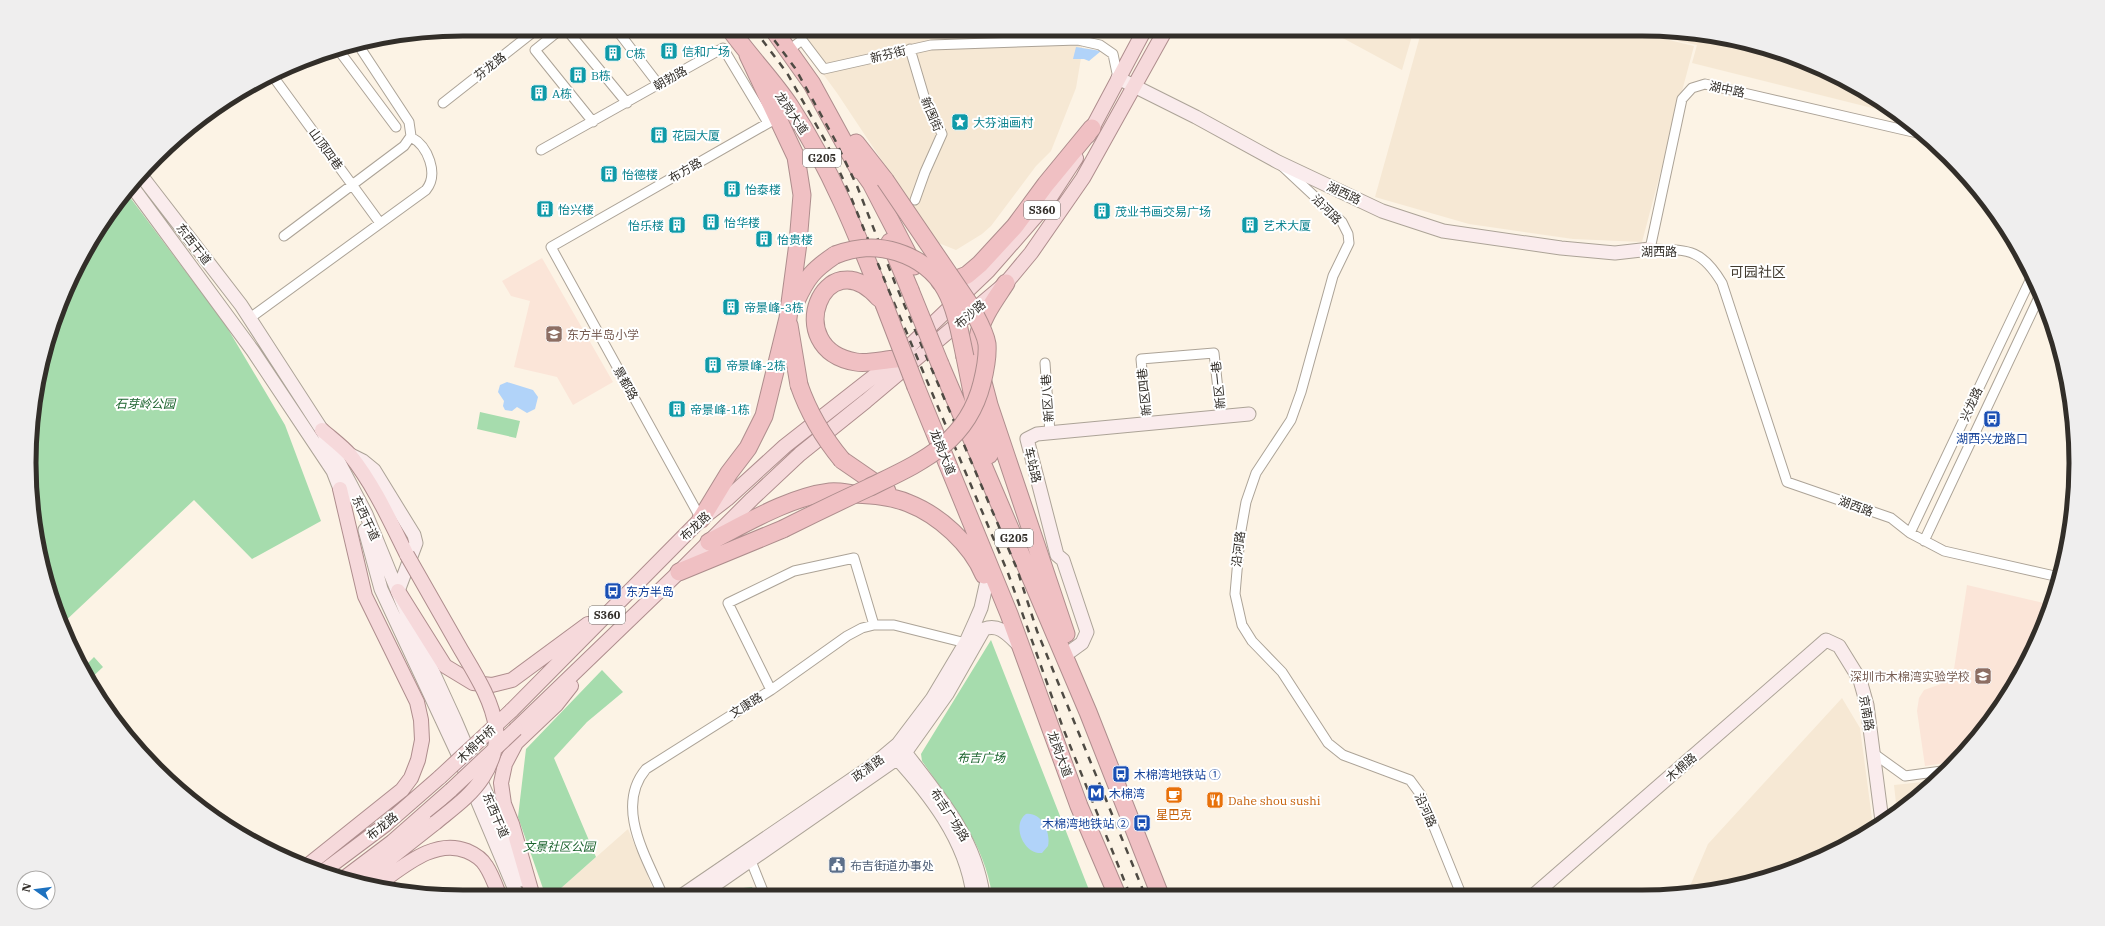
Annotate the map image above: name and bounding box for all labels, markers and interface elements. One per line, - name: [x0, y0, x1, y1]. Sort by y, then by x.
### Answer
- building icon: 信和广场: [659, 41, 679, 61]
- street label: 新芬街: [869, 42, 907, 66]
- building icon: C栋: [603, 43, 623, 63]
- place label: 信和广场: [682, 44, 730, 59]
- place label: C栋: [626, 46, 646, 61]
- street label: 芬龙路: [471, 49, 509, 83]
- street label: 朝勃路: [651, 63, 689, 93]
- building icon: B栋: [568, 65, 588, 85]
- place label: B栋: [591, 68, 611, 83]
- street label: 湖中路: [1708, 78, 1746, 100]
- building icon: A栋: [529, 83, 549, 103]
- place label: A栋: [552, 86, 572, 101]
- street label: 龙岗大道: [772, 89, 812, 137]
- street label: 新围街: [918, 94, 946, 134]
- place icon: 大芬油画村: [950, 112, 970, 132]
- place label: 大芬油画村: [973, 115, 1034, 130]
- street label: 山顶四巷: [306, 125, 346, 173]
- building icon: 花园大厦: [649, 125, 669, 145]
- place label: 花园大厦: [672, 128, 720, 143]
- road number: G205: [803, 149, 841, 167]
- street label: 布方路: [666, 155, 704, 185]
- building icon: 怡德楼: [599, 164, 619, 184]
- place label: 怡德楼: [622, 167, 658, 182]
- building icon: 怡泰楼: [722, 179, 742, 199]
- street label: 湖西路: [1325, 179, 1363, 207]
- place label: 怡泰楼: [745, 182, 781, 197]
- street label: 沿河路: [1309, 191, 1345, 227]
- building icon: 怡兴楼: [535, 199, 555, 219]
- road number: S360: [1024, 201, 1060, 219]
- building icon: 茂业书画交易广场: [1092, 201, 1112, 221]
- place label: 怡兴楼: [558, 202, 594, 217]
- place label: 茂业书画交易广场: [1115, 204, 1211, 219]
- building icon: 怡华楼: [701, 212, 721, 232]
- building icon: 怡乐楼: [667, 215, 687, 235]
- place label: 怡华楼: [724, 215, 760, 230]
- building icon: 艺术大厦: [1240, 215, 1260, 235]
- place label: 怡乐楼: [628, 218, 664, 233]
- place label: 艺术大厦: [1263, 218, 1311, 233]
- street label: 东西干道: [173, 220, 215, 268]
- building icon: 怡贵楼: [754, 229, 774, 249]
- place label: 怡贵楼: [777, 232, 813, 247]
- street label: 湖西路: [1641, 244, 1677, 259]
- district label: 可园社区: [1730, 263, 1786, 281]
- building icon: 帝景峰-3栋: [721, 297, 741, 317]
- street label: 布沙路: [951, 297, 989, 331]
- place label: 帝景峰-3栋: [744, 300, 804, 315]
- school or university icon: 东方半岛小学: [544, 324, 564, 344]
- place label: 东方半岛小学: [567, 327, 639, 342]
- building icon: 帝景峰-2栋: [703, 355, 723, 375]
- place label: 帝景峰-2栋: [726, 358, 786, 373]
- street label: 新区一巷: [1208, 360, 1228, 410]
- street label: 景都路: [611, 364, 641, 402]
- street label: 新区四巷: [1134, 367, 1154, 417]
- street label: 新区八巷: [1038, 374, 1056, 422]
- street label: 兴龙路: [1957, 385, 1985, 423]
- park label: 石芽岭公园: [115, 396, 177, 411]
- building icon: 帝景峰-1栋: [667, 399, 687, 419]
- place label: 帝景峰-1栋: [690, 402, 750, 417]
- bus stop icon: 湖西兴龙路口: [1982, 409, 2002, 429]
- street label: 龙岗大道: [927, 427, 959, 477]
- place label: 湖西兴龙路口: [1956, 431, 2028, 446]
- street label: 车站路: [1021, 446, 1045, 484]
- street label: 东西干道: [349, 493, 383, 543]
- street label: 湖西路: [1837, 493, 1875, 519]
- street label: 布龙路: [677, 508, 713, 544]
- road number: G205: [995, 529, 1033, 547]
- street label: 沿河路: [1228, 530, 1248, 568]
- bus stop icon: 东方半岛: [603, 581, 623, 601]
- place label: 东方半岛: [626, 584, 674, 599]
- road number: S360: [589, 606, 625, 624]
- school or university icon: 深圳市木棉湾实验学校: [1973, 666, 1993, 686]
- place label: 深圳市木棉湾实验学校: [1850, 669, 1970, 684]
- street label: 文康路: [727, 689, 765, 721]
- street label: 京南路: [1856, 694, 1878, 732]
- street label: 木棉中桥: [453, 722, 499, 766]
- street label: 龙岗大道: [1045, 729, 1075, 779]
- park label: 布吉广场: [957, 750, 1006, 765]
- street label: 木棉路: [1662, 750, 1700, 784]
- street label: 政清路: [849, 751, 887, 785]
- bus stop icon: 木棉湾地铁站 ①: [1111, 764, 1131, 784]
- place label: 木棉湾地铁站 ①: [1134, 767, 1221, 782]
- metro station icon: 木棉湾: [1086, 783, 1106, 803]
- cafe icon: 星巴克: [1164, 785, 1184, 805]
- street label: 布吉广场路: [927, 786, 973, 844]
- place label: 木棉湾: [1109, 786, 1145, 801]
- street label: 东西干道: [480, 790, 512, 840]
- restaurant icon: Dahe shou sushi: [1205, 790, 1225, 810]
- street label: 沿河路: [1412, 790, 1440, 830]
- place label: Dahe shou sushi: [1228, 793, 1321, 808]
- place label: 星巴克: [1156, 807, 1192, 822]
- street label: 布龙路: [363, 809, 401, 843]
- bus stop icon: 木棉湾地铁站 ②: [1132, 813, 1152, 833]
- place label: 木棉湾地铁站 ②: [1042, 816, 1129, 831]
- park label: 文景社区公园: [523, 839, 597, 854]
- public building icon: 布吉街道办事处: [827, 855, 847, 875]
- place label: 布吉街道办事处: [850, 858, 934, 873]
- north arrow: [16, 870, 56, 910]
- text: N: [18, 881, 34, 893]

